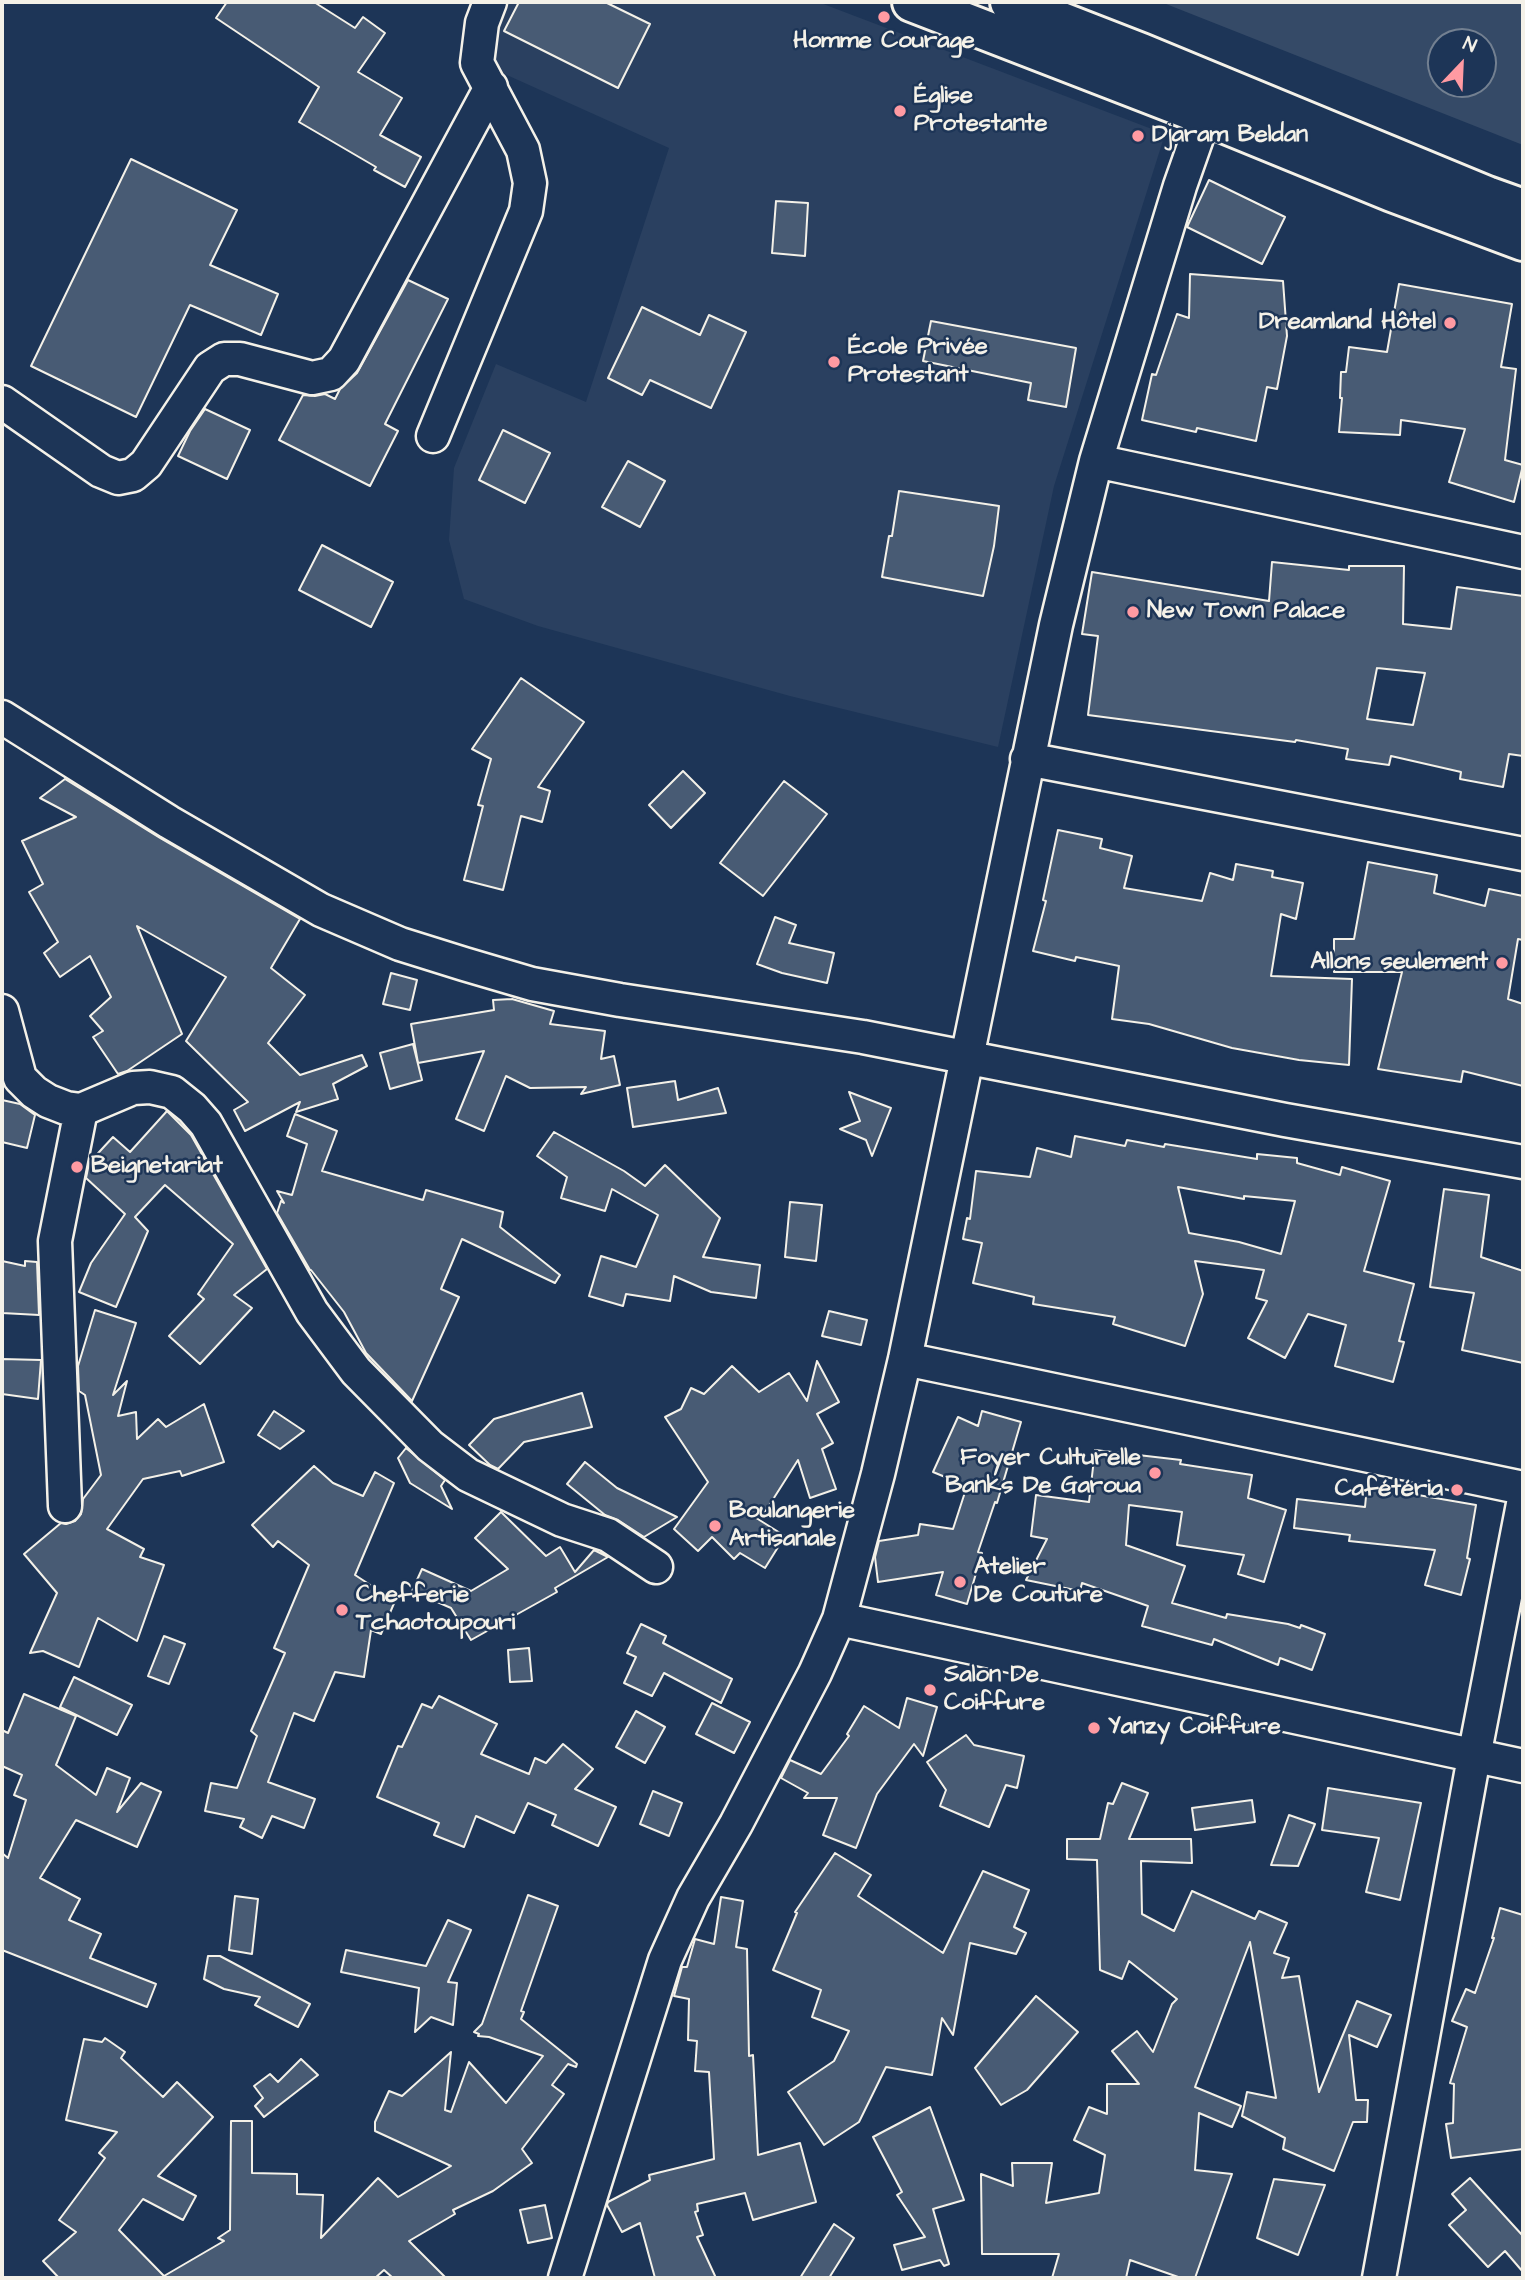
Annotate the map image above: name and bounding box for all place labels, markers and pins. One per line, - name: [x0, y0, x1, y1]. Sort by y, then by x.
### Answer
- marker: Homme Courage: [876, 9, 892, 25]
- place label: Homme Courage: [793, 28, 975, 56]
- place label: Église Protestante: [914, 83, 1047, 139]
- marker: Église Protestante: [892, 103, 908, 119]
- place label: Djaram Beldan: [1152, 122, 1308, 150]
- marker: Djaram Beldan: [1130, 128, 1146, 144]
- place label: Dreamland Hôtel: [1259, 309, 1436, 337]
- marker: Dreamland Hôtel: [1442, 315, 1458, 331]
- place label: École Privée Protestant: [848, 334, 988, 390]
- marker: École Privée Protestant: [826, 354, 842, 370]
- place label: New Town Palace: [1147, 598, 1345, 626]
- marker: New Town Palace: [1125, 604, 1141, 620]
- place label: Allons seulement: [1311, 949, 1488, 977]
- marker: Allons seulement: [1494, 955, 1510, 971]
- place label: Beignetariat: [91, 1153, 223, 1181]
- marker: Beignetariat: [69, 1159, 85, 1175]
- place label: Foyer Culturelle Banks De Garoua: [945, 1445, 1141, 1501]
- marker: Foyer Culturelle Banks De Garoua: [1147, 1465, 1163, 1481]
- place label: Cafétéria: [1335, 1476, 1443, 1504]
- marker: Cafétéria: [1449, 1482, 1465, 1498]
- place label: Boulangerie Artisanale: [729, 1498, 855, 1554]
- marker: Boulangerie Artisanale: [707, 1518, 723, 1534]
- place label: Atelier De Couture: [974, 1554, 1103, 1610]
- marker: Atelier De Couture: [952, 1574, 968, 1590]
- place label: Chefferie Tchaotoupouri: [356, 1582, 515, 1638]
- marker: Chefferie Tchaotoupouri: [334, 1602, 350, 1618]
- place label: Salon De Coiffure: [944, 1662, 1045, 1718]
- marker: Salon De Coiffure: [922, 1682, 938, 1698]
- place label: Yanzy Coiffure: [1108, 1714, 1281, 1742]
- marker: Yanzy Coiffure: [1086, 1720, 1102, 1736]

